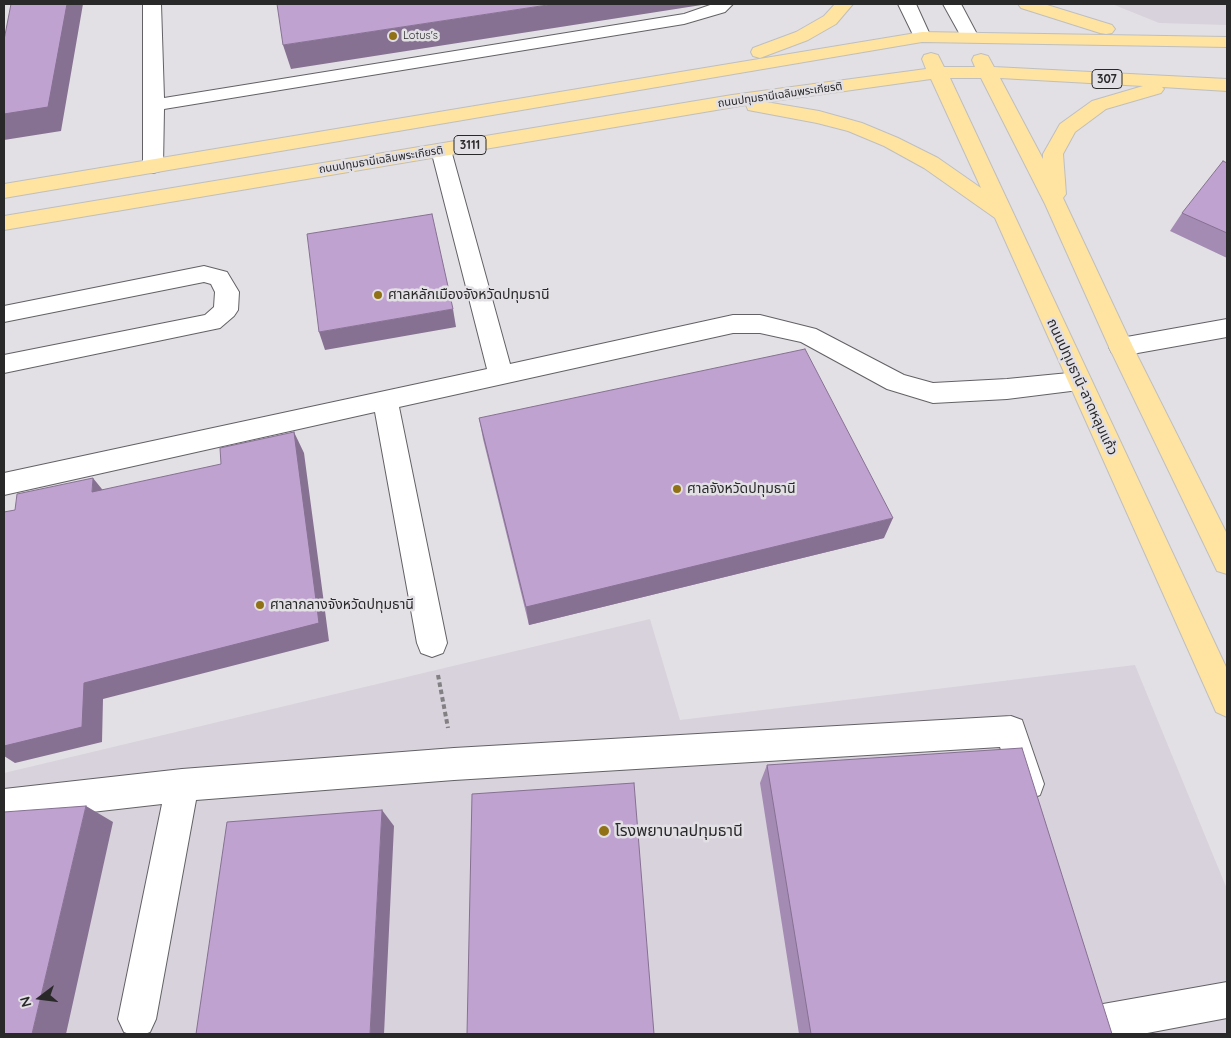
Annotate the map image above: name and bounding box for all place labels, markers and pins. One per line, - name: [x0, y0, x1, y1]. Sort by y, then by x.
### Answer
- place label: Lotus's: [403, 29, 438, 43]
- marker: Lotus's: [387, 30, 399, 42]
- place label: ศาลหลักเมืองจังหวัดปทุมธานี: [388, 287, 550, 303]
- marker: ศาลหลักเมืองจังหวัดปทุมธานี: [372, 289, 384, 301]
- place label: ศาลจังหวัดปทุมธานี: [687, 481, 796, 497]
- marker: ศาลจังหวัดปทุมธานี: [671, 483, 683, 495]
- place label: ศาลากลางจังหวัดปทุมธานี: [270, 597, 414, 613]
- marker: ศาลากลางจังหวัดปทุมธานี: [254, 599, 266, 611]
- place label: โรงพยาบาลปทุมธานี: [615, 821, 743, 841]
- marker: โรงพยาบาลปทุมธานี: [597, 824, 611, 838]

